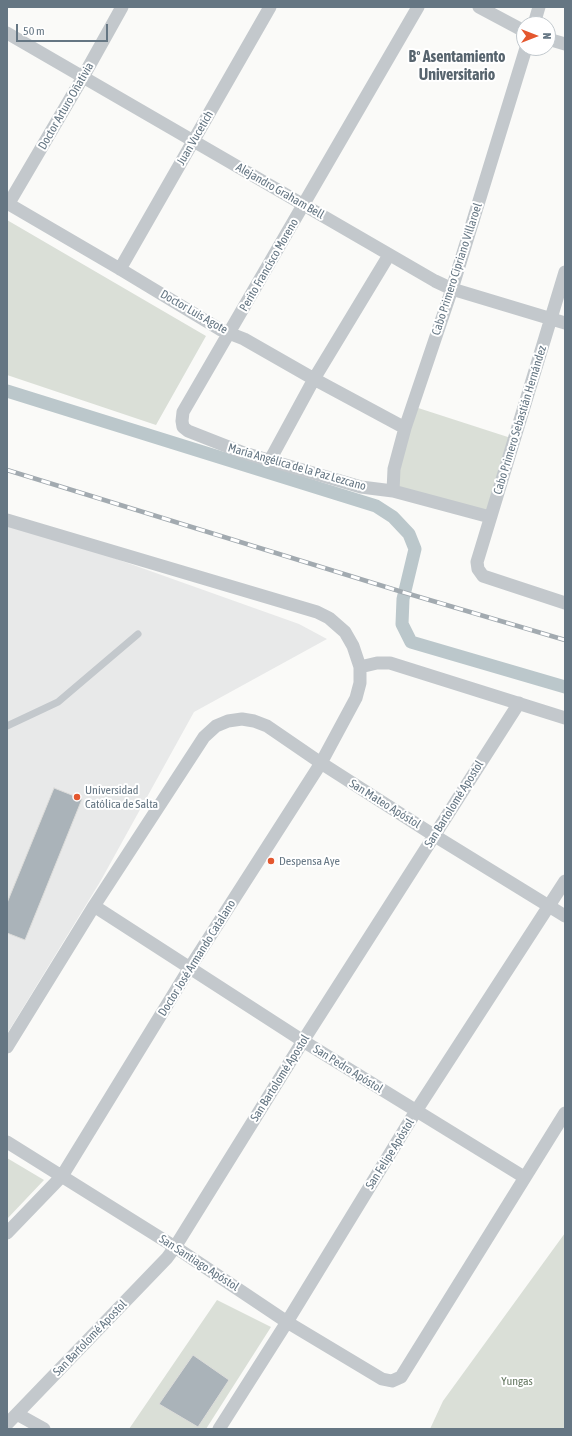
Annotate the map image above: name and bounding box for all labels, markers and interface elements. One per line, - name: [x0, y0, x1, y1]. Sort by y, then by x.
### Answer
- scale bar: [18, 16, 110, 42]
- north arrow: [516, 16, 556, 56]
- text: 50 m: [23, 24, 45, 38]
- text: N: [541, 33, 553, 39]
- district label: Bº Asentamiento Universitario: [409, 47, 505, 85]
- street label: Doctor Arturo Oñativia: [35, 60, 97, 152]
- street label: Juan Vucetich: [174, 108, 216, 168]
- street label: Alejandro Graham Bell: [233, 160, 327, 222]
- street label: Cabo Primero Cipriano Villaroel: [429, 201, 485, 337]
- street label: Perito Francisco Moreno: [237, 216, 301, 314]
- street label: Doctor Luis Agote: [158, 287, 230, 337]
- street label: Cabo Primero Sebastián Hernández: [490, 344, 550, 496]
- street label: María Angélica de la Paz Lezcano: [226, 440, 368, 494]
- street label: San Bartolomé Apostol: [421, 758, 487, 850]
- street label: San Mateo Apóstol: [347, 776, 423, 832]
- place label: Universidad Católica de Salta: [85, 783, 158, 811]
- marker: Universidad Católica de Salta: [72, 792, 82, 802]
- place label: Despensa Aye: [279, 854, 340, 868]
- marker: Despensa Aye: [266, 856, 276, 866]
- street label: Doctor José Armando Catalano: [155, 897, 239, 1019]
- street label: San Bartolomé Apostol: [247, 1032, 313, 1124]
- street label: San Pedro Apóstol: [311, 1042, 385, 1096]
- street label: San Felipe Apóstol: [363, 1116, 417, 1192]
- street label: San Santiago Apóstol: [156, 1232, 242, 1294]
- street label: San Bartolomé Apostol: [50, 1297, 130, 1379]
- park label: Yungas: [501, 1374, 533, 1388]

